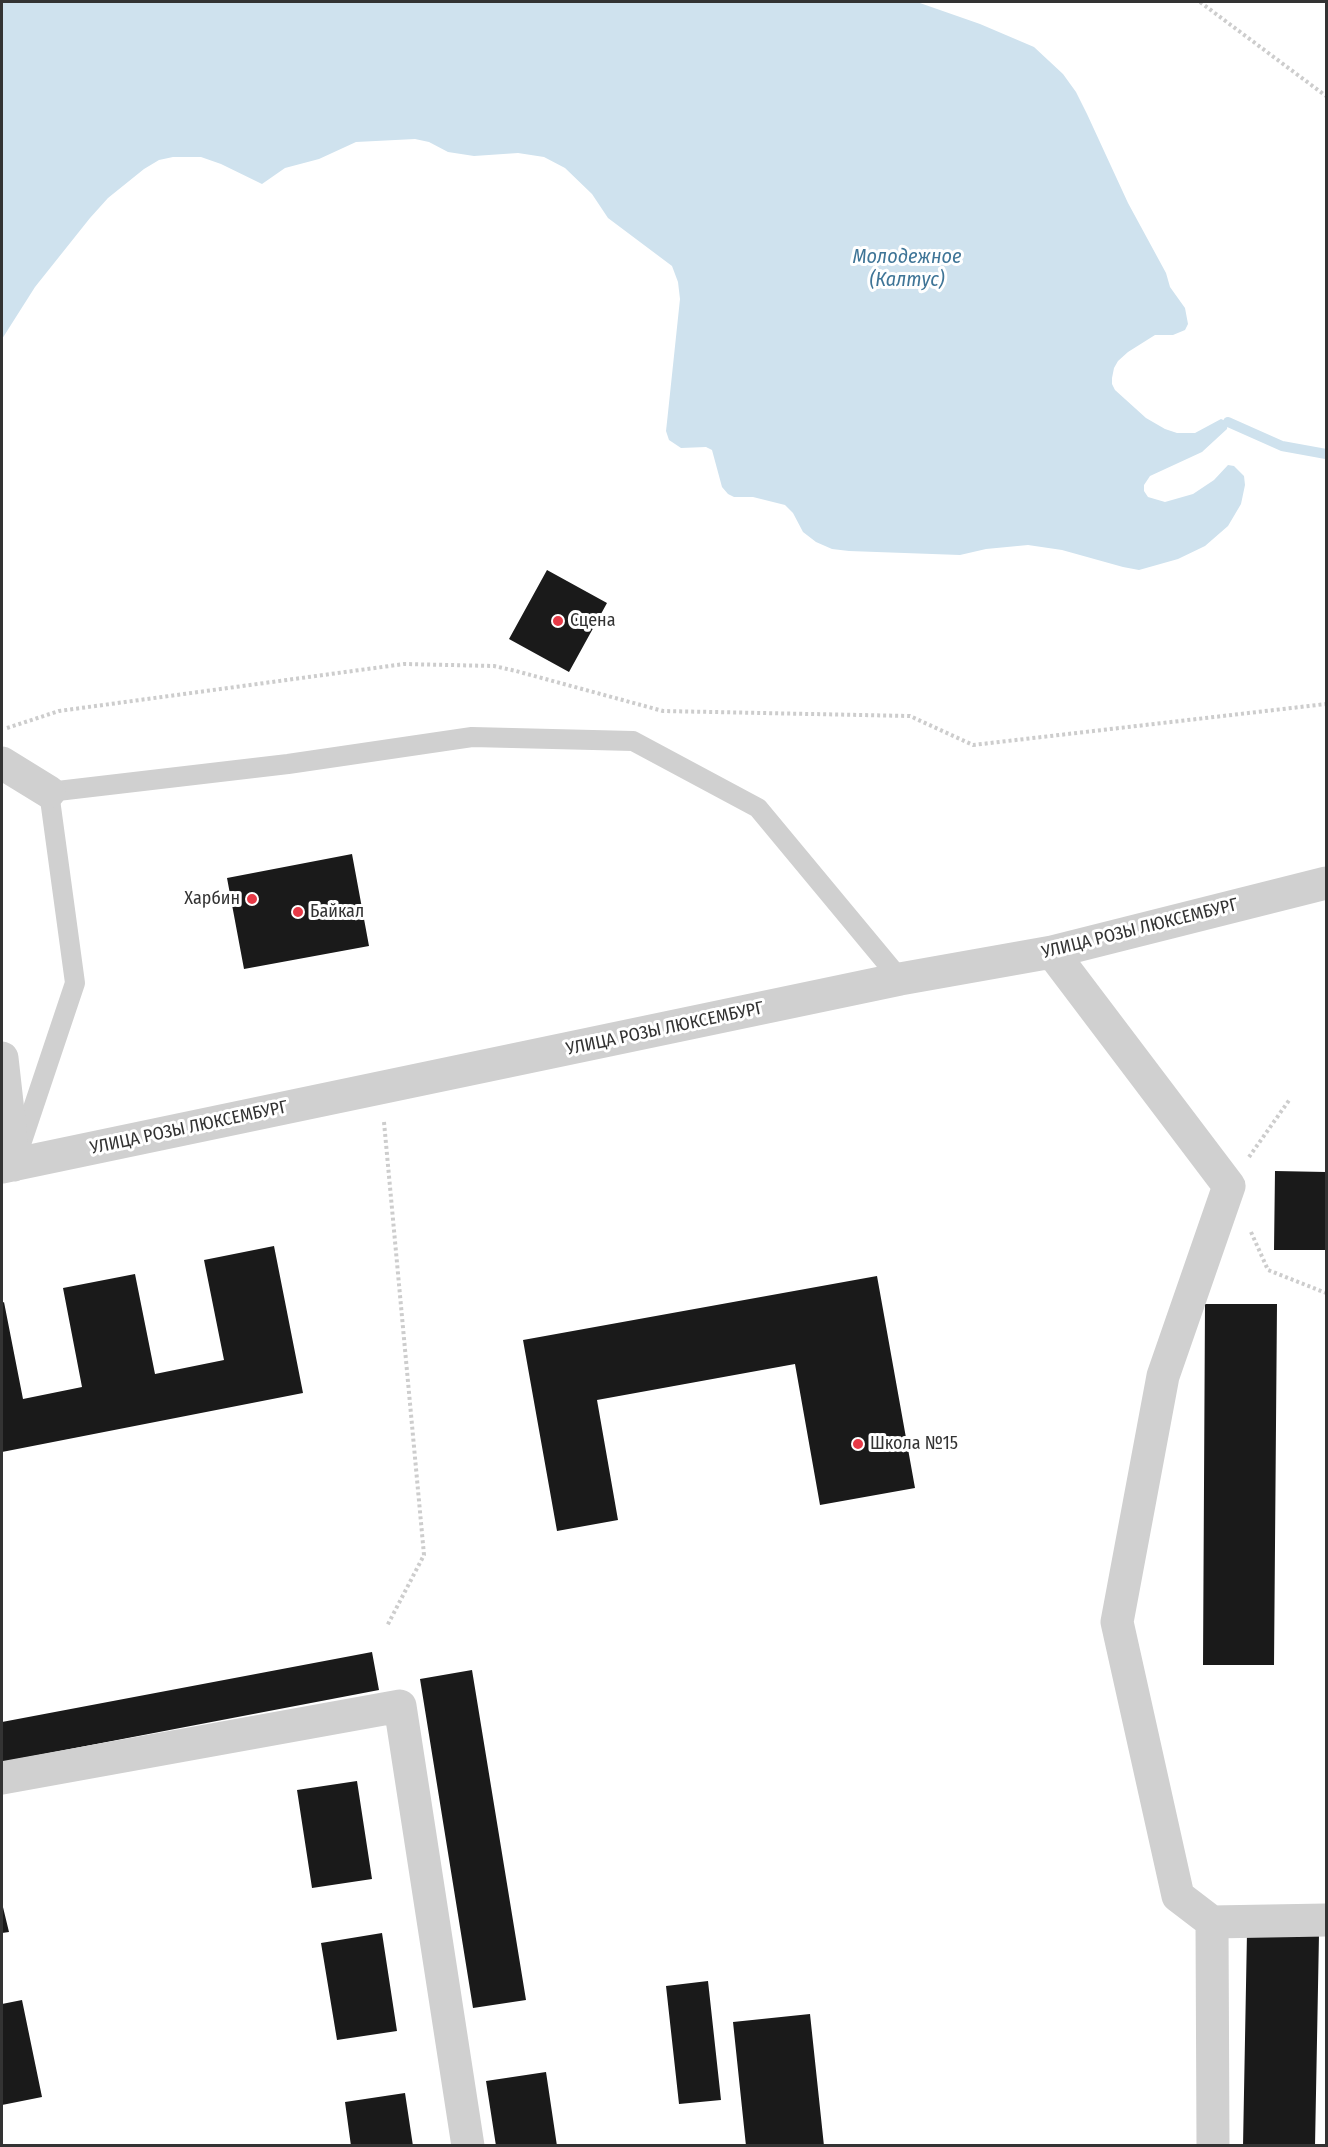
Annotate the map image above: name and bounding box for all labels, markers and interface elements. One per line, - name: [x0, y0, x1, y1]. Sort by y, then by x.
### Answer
- water label: Молодежное (Калтус): [852, 245, 962, 292]
- place label: Сцена: [570, 610, 616, 632]
- marker: Сцена: [551, 614, 565, 628]
- place label: Харбин: [184, 888, 240, 910]
- marker: Харбин: [245, 892, 259, 906]
- street label: УЛИЦА РОЗЫ ЛЮКСЕМБУРГ: [1040, 894, 1240, 964]
- place label: Байкал: [310, 901, 364, 923]
- marker: Байкал: [291, 905, 305, 919]
- street label: УЛИЦА РОЗЫ ЛЮКСЕМБУРГ: [564, 997, 766, 1061]
- street label: УЛИЦА РОЗЫ ЛЮКСЕМБУРГ: [88, 1096, 290, 1160]
- place label: Школа №15: [870, 1433, 958, 1455]
- marker: Школа №15: [851, 1437, 865, 1451]

